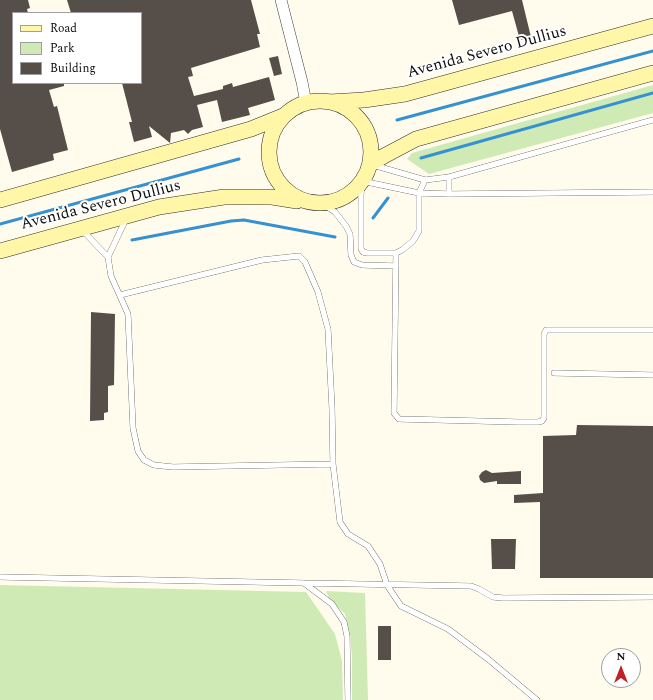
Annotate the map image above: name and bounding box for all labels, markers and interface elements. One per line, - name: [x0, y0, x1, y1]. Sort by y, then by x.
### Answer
- legend: [12, 12, 142, 84]
- text: Road: [50, 19, 77, 38]
- street label: Avenida Severo Dullius: [405, 22, 569, 84]
- text: Park: [50, 39, 75, 58]
- text: Building: [50, 59, 96, 78]
- street label: Avenida Severo Dullius: [19, 177, 183, 235]
- north arrow: [601, 648, 641, 688]
- text: N: [617, 648, 625, 665]

